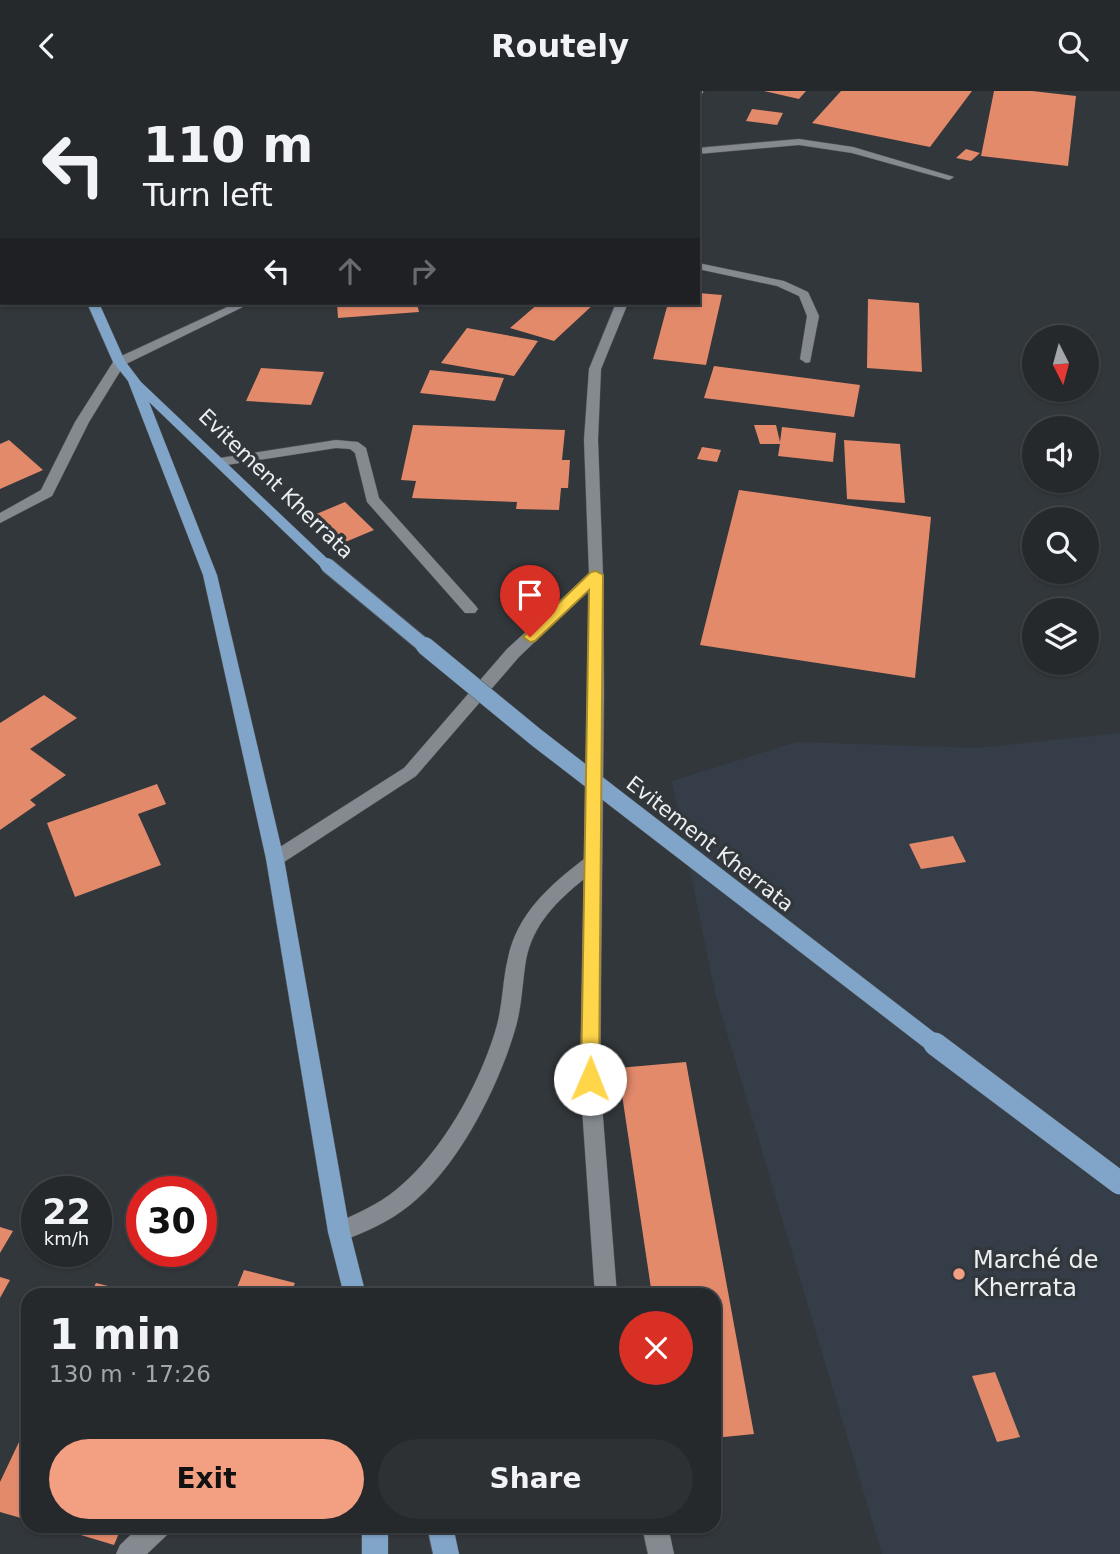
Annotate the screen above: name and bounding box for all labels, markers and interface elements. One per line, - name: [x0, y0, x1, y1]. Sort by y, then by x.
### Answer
- icon: back: [28, 27, 66, 65]
- text: Routely: [491, 27, 629, 65]
- icon: search: [1054, 27, 1092, 65]
- text: 110 m: [143, 117, 313, 174]
- icon: left: [28, 119, 119, 210]
- text: Turn left: [143, 176, 273, 214]
- icon: left: [258, 252, 296, 290]
- icon: ahead: [331, 252, 369, 290]
- icon: right: [404, 252, 442, 290]
- north arrow: [1022, 325, 1099, 403]
- map controls: [1022, 325, 1099, 675]
- street label: Evitement Kherrata: [194, 404, 358, 564]
- button: sound: [1022, 416, 1099, 493]
- button: search: [1022, 507, 1099, 584]
- pin: [500, 565, 560, 637]
- icon: arrive: [511, 576, 549, 614]
- button: layers: [1022, 598, 1099, 675]
- street label: Evitement Kherrata: [622, 771, 798, 917]
- position arrow: [553, 1042, 627, 1116]
- speed limit sign: 30: [126, 1176, 217, 1267]
- text: 22: [42, 1192, 91, 1232]
- text: km/h: [44, 1228, 89, 1249]
- place label: Marché de Kherrata: [973, 1246, 1099, 1302]
- marker: Marché de Kherrata: [951, 1266, 967, 1282]
- text: 1 min: [49, 1310, 181, 1359]
- button: close: [619, 1311, 693, 1385]
- text: 130 m · 17:26: [49, 1361, 211, 1387]
- button: Exit: [49, 1439, 364, 1519]
- button: Share: [378, 1439, 693, 1519]

